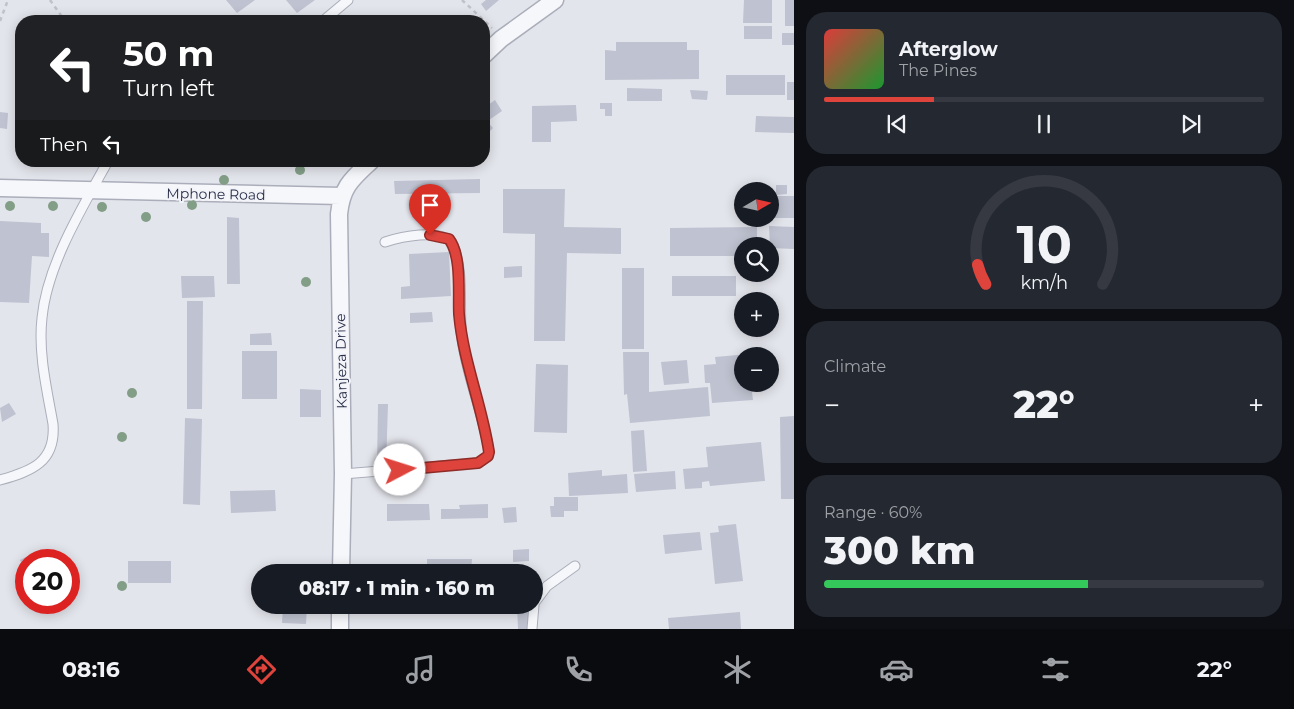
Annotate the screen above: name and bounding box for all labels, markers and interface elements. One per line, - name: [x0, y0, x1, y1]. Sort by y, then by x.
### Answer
- text: 50 m: [123, 32, 214, 75]
- icon: left: [40, 35, 105, 100]
- text: Afterglow: [899, 38, 998, 61]
- text: The Pines: [899, 61, 977, 80]
- text: Turn left: [123, 75, 215, 102]
- icon: previous: [883, 110, 911, 138]
- icon: pause: [1030, 110, 1058, 138]
- icon: next: [1177, 110, 1205, 138]
- icon: left: [98, 130, 126, 158]
- text: Then: [40, 133, 88, 156]
- north arrow: [734, 182, 779, 228]
- map controls: [734, 182, 779, 392]
- street label: Mphone Road: [166, 184, 266, 204]
- pin: [409, 184, 451, 235]
- icon: arrive: [416, 191, 444, 219]
- text: 10: [1016, 213, 1072, 276]
- button: search: [734, 237, 779, 282]
- text: km/h: [1020, 272, 1068, 293]
- button: +: [734, 292, 779, 337]
- street label: Kanjeza Drive: [331, 313, 351, 409]
- button: −: [734, 347, 779, 392]
- text: Climate: [824, 357, 886, 376]
- text: 22°: [1013, 381, 1075, 428]
- text: −: [824, 388, 840, 422]
- text: +: [1248, 388, 1264, 422]
- position arrow: [373, 443, 425, 495]
- text: Range · 60%: [824, 503, 922, 522]
- text: 300 km: [824, 527, 975, 574]
- speed limit sign: 20: [15, 549, 80, 614]
- text: 08:17 · 1 min · 160 m: [299, 577, 495, 600]
- icon: directions: [244, 652, 279, 687]
- icon: music: [403, 652, 438, 687]
- icon: phone: [561, 652, 596, 687]
- icon: climate: [720, 652, 755, 687]
- icon: car: [879, 652, 914, 687]
- icon: filters: [1038, 652, 1073, 687]
- text: 08:16: [62, 656, 120, 683]
- text: 22°: [1197, 656, 1232, 683]

